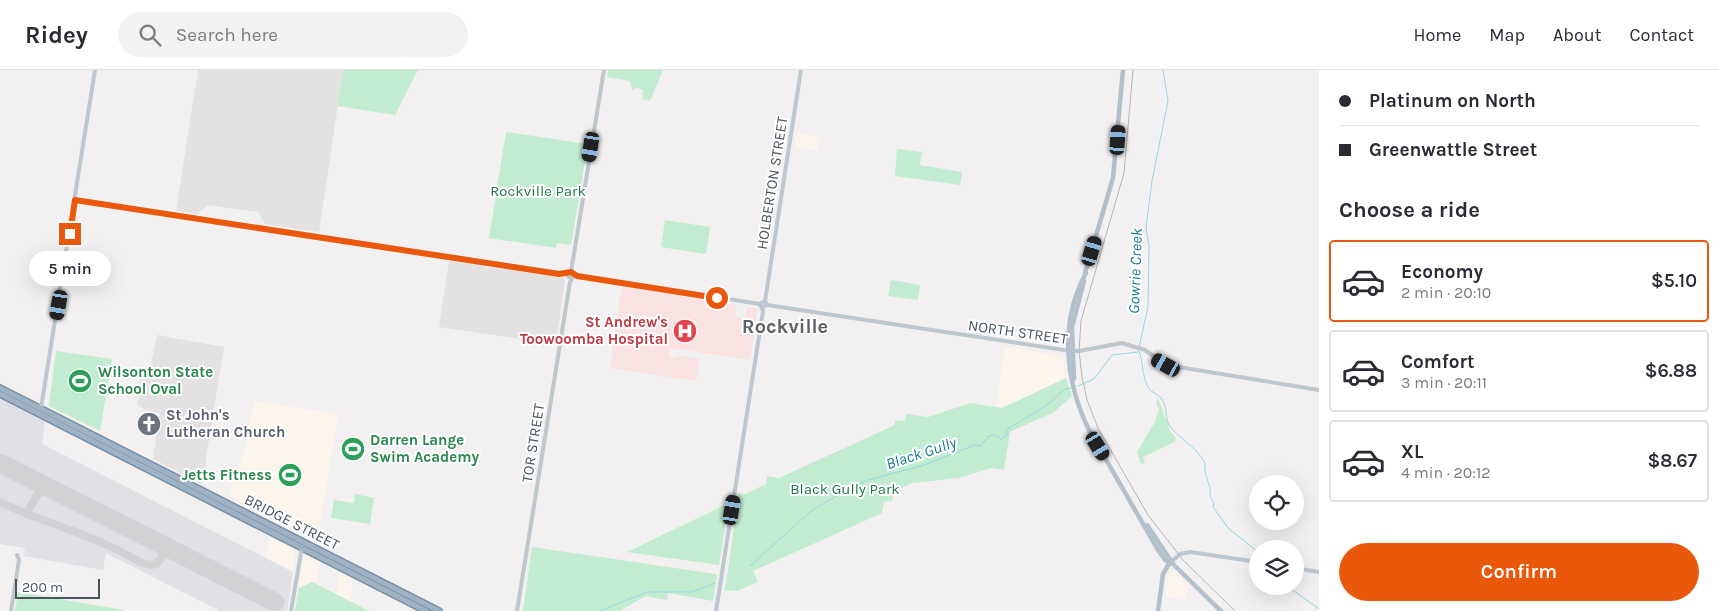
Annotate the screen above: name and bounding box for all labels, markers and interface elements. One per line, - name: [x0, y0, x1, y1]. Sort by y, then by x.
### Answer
- search box: [118, 12, 468, 57]
- text: Ridey: [25, 21, 88, 49]
- icon: search: [136, 21, 164, 49]
- text: Search here: [176, 24, 278, 46]
- text: Home: [1413, 24, 1461, 46]
- text: Map: [1489, 24, 1525, 46]
- text: About: [1553, 24, 1602, 46]
- text: Contact: [1630, 24, 1694, 46]
- text: Platinum on North: [1369, 90, 1536, 112]
- street label: HOLBERTON STREET: [753, 115, 792, 251]
- car: [1109, 125, 1126, 155]
- car: [581, 131, 600, 163]
- text: Greenwattle Street: [1369, 139, 1537, 161]
- park label: Rockville Park: [490, 182, 586, 200]
- text: Choose a ride: [1339, 197, 1480, 223]
- route end: [59, 223, 81, 245]
- water label: Gowrie Creek: [1124, 227, 1146, 314]
- car: [1080, 234, 1103, 268]
- callout: 5 min: [29, 252, 111, 286]
- text: 5 min: [48, 259, 92, 278]
- icon: car: [1341, 259, 1386, 304]
- text: Economy: [1401, 261, 1483, 283]
- text: $5.10: [1651, 270, 1697, 292]
- text: 2 min · 20:10: [1401, 283, 1491, 302]
- route start: [706, 287, 728, 309]
- car: [49, 289, 68, 321]
- place label: St Andrew's Toowoomba Hospital: [520, 313, 668, 348]
- district label: Rockville: [742, 315, 828, 338]
- street label: NORTH STREET: [967, 316, 1069, 348]
- hospital icon: St Andrew's Toowoomba Hospital: [672, 318, 698, 344]
- icon: car: [1341, 349, 1386, 394]
- car: [1149, 351, 1182, 379]
- text: Comfort: [1401, 351, 1475, 373]
- text: $6.88: [1645, 360, 1697, 382]
- place label: Wilsonton State School Oval: [98, 363, 213, 398]
- sports icon: Wilsonton State School Oval: [67, 368, 93, 394]
- text: 3 min · 20:11: [1401, 373, 1487, 392]
- street label: TOR STREET: [518, 402, 548, 484]
- place label: St John's Lutheran Church: [166, 406, 285, 441]
- church icon: St John's Lutheran Church: [136, 411, 162, 437]
- car: [1083, 429, 1112, 463]
- place label: Darren Lange Swim Academy: [370, 431, 479, 466]
- water label: Black Gully: [883, 432, 960, 473]
- sports icon: Darren Lange Swim Academy: [340, 436, 366, 462]
- icon: car: [1341, 439, 1386, 484]
- text: XL: [1401, 441, 1423, 463]
- text: $8.67: [1648, 450, 1697, 472]
- sports icon: Jetts Fitness: [277, 462, 303, 488]
- text: 4 min · 20:12: [1401, 463, 1491, 482]
- place label: Jetts Fitness: [182, 466, 272, 484]
- map controls: [1249, 475, 1304, 595]
- button: locate: [1249, 475, 1304, 530]
- park label: Black Gully Park: [790, 480, 900, 498]
- street label: BRIDGE STREET: [241, 490, 343, 554]
- car: [722, 494, 741, 526]
- button: layers: [1249, 540, 1304, 595]
- button: Confirm: [1339, 543, 1699, 601]
- scale bar: [15, 576, 100, 599]
- text: 200 m: [22, 579, 63, 596]

